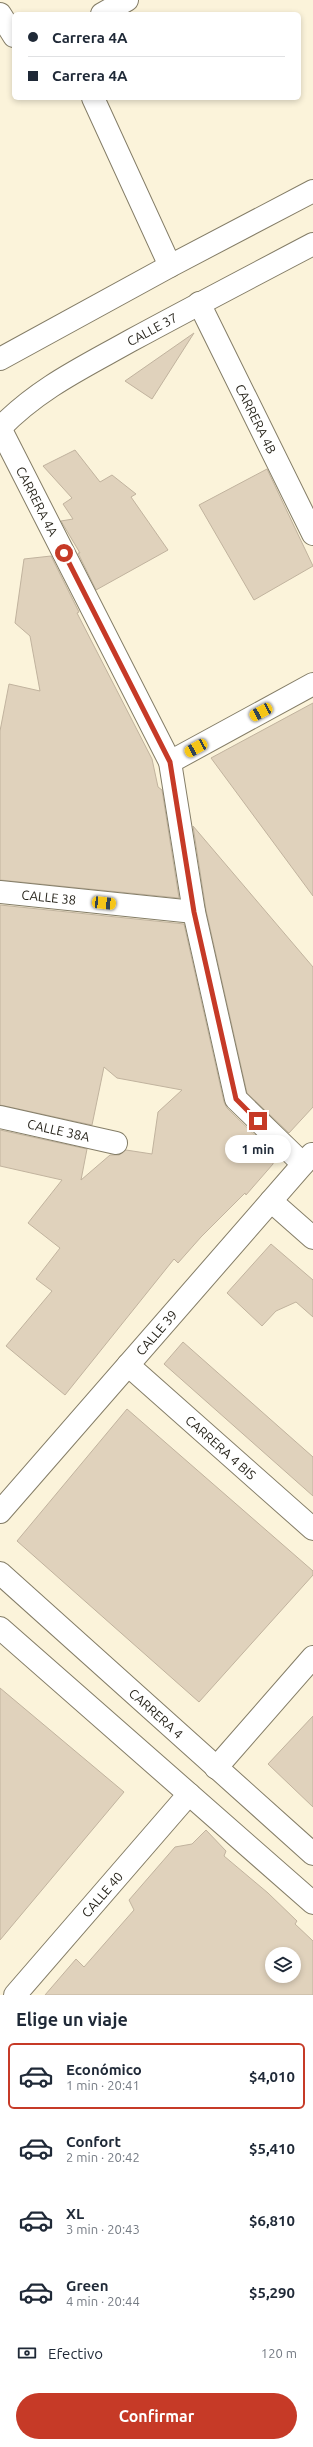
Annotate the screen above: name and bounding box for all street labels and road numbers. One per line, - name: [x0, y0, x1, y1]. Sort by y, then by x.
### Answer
- street label: CALLE 37: [124, 310, 180, 348]
- street label: CARRERA 4B: [233, 382, 279, 456]
- street label: CARRERA 4A: [14, 464, 61, 539]
- street label: CALLE 38: [21, 887, 77, 907]
- street label: CALLE 38A: [26, 1116, 92, 1144]
- street label: CALLE 39: [133, 1307, 180, 1358]
- street label: CARRERA 4 BIS: [183, 1413, 259, 1482]
- street label: CARRERA 4: [126, 1686, 186, 1741]
- street label: CALLE 40: [79, 1869, 125, 1920]

